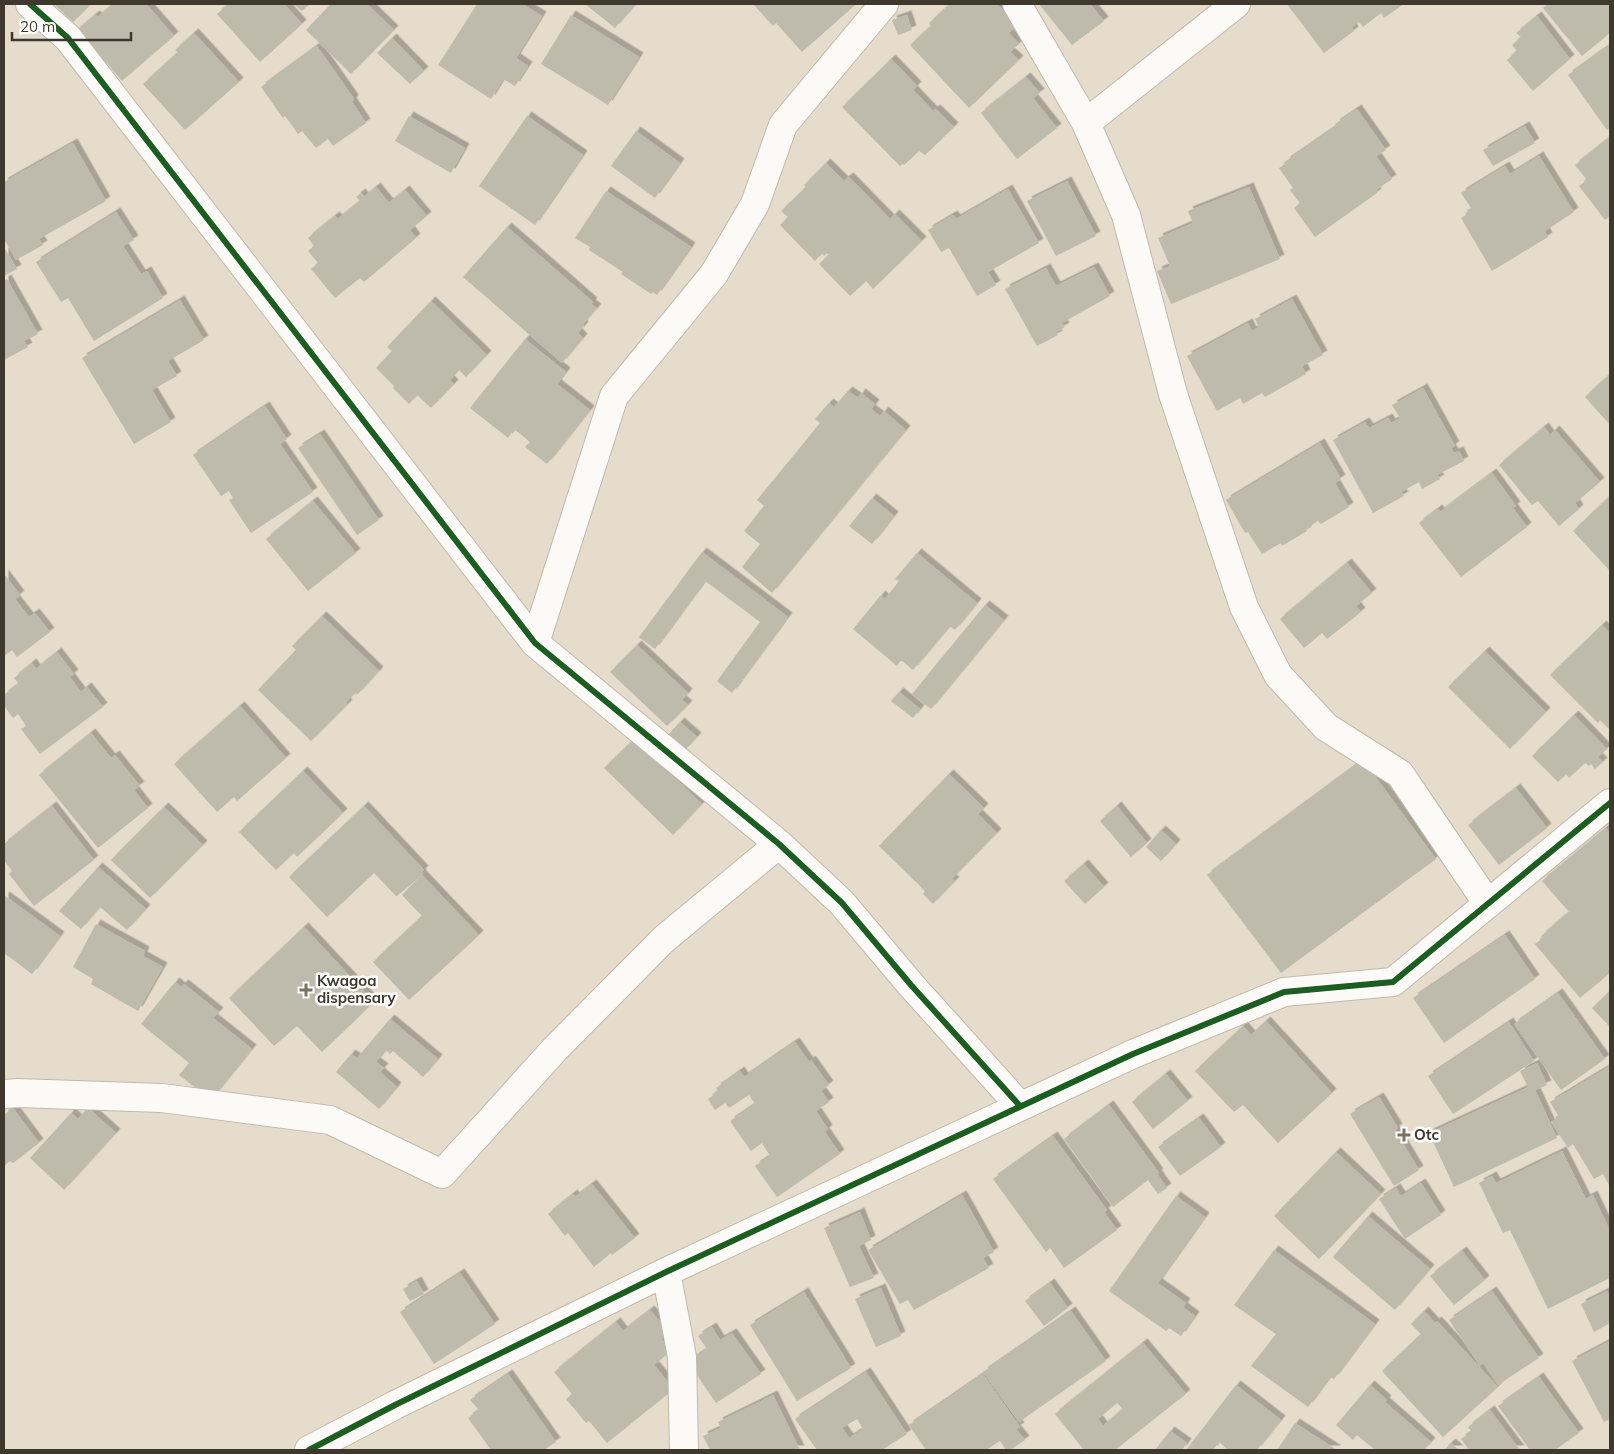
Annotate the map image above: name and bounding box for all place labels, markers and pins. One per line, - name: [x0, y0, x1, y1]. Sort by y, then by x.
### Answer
- place label: Kwagoa dispensary: [317, 971, 396, 1007]
- marker: Kwagoa dispensary: [299, 983, 313, 997]
- place label: Otc: [1414, 1125, 1439, 1144]
- marker: Otc: [1398, 1129, 1410, 1141]

